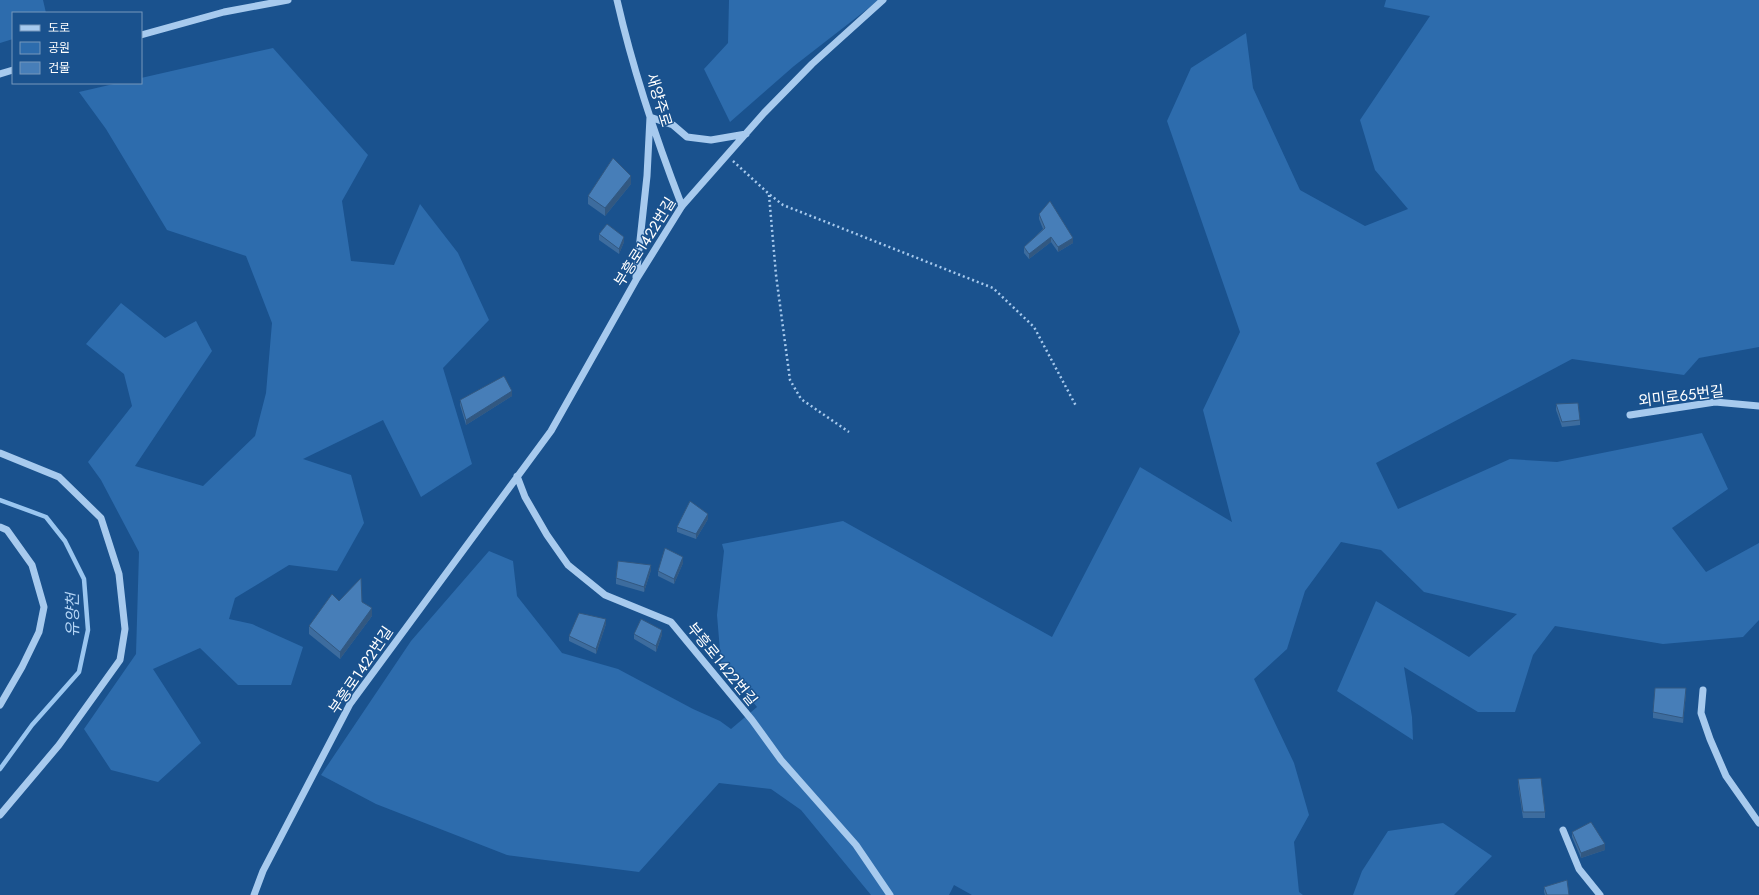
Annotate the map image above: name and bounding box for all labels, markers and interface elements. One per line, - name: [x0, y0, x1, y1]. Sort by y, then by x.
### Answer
- legend: [12, 12, 142, 84]
- text: 도로: [48, 19, 70, 37]
- text: 공원: [48, 39, 70, 57]
- text: 건물: [48, 59, 70, 77]
- street label: 새양주로: [640, 70, 678, 130]
- street label: 부흥로1422번길: [609, 193, 681, 291]
- street label: 외미로65번길: [1637, 380, 1725, 412]
- water label: 유양천: [61, 591, 84, 637]
- street label: 부흥로1422번길: [681, 618, 763, 710]
- street label: 부흥로1422번길: [323, 622, 399, 718]

